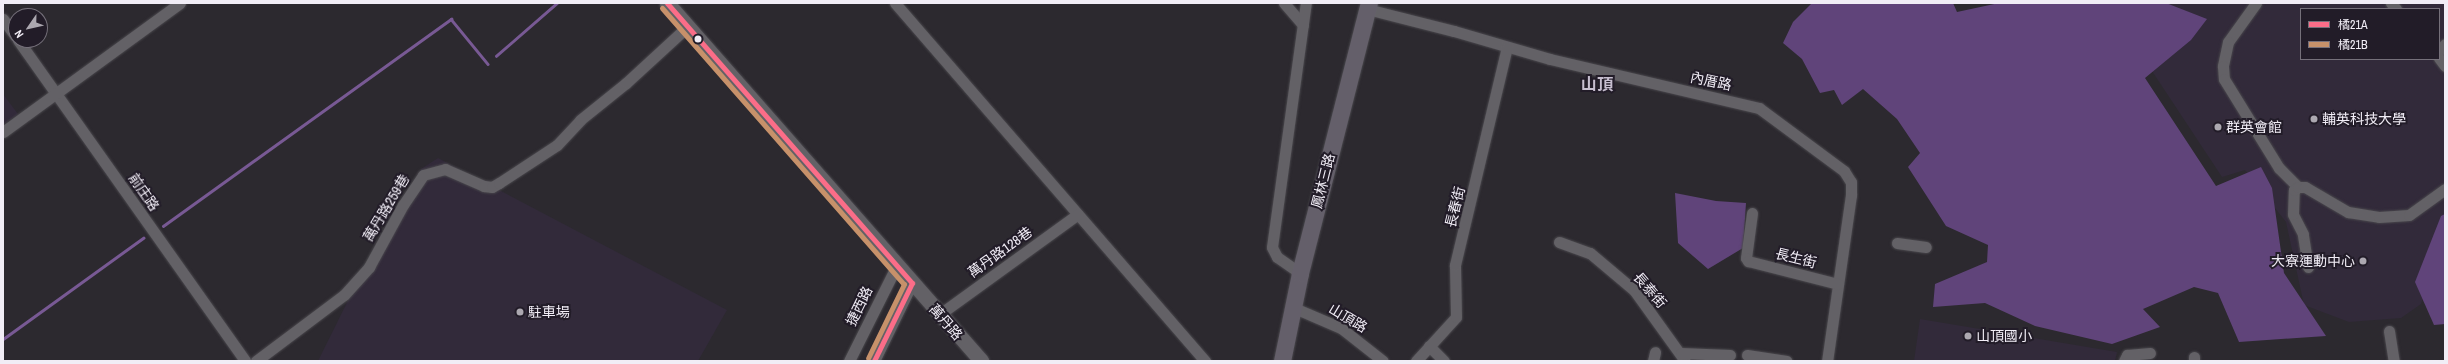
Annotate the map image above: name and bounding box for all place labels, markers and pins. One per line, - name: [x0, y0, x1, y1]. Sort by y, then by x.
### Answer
- unlabelled marker: [693, 34, 703, 44]
- place label: 輔英科技大學: [2322, 111, 2406, 127]
- marker: 輔英科技大學: [2309, 114, 2319, 124]
- place label: 群英會館: [2226, 119, 2282, 135]
- marker: 群英會館: [2213, 122, 2223, 132]
- place label: 大寮運動中心: [2271, 253, 2355, 269]
- marker: 大寮運動中心: [2358, 256, 2368, 266]
- place label: 駐車場: [528, 304, 570, 320]
- marker: 駐車場: [515, 307, 525, 317]
- place label: 山頂國小: [1976, 328, 2032, 344]
- marker: 山頂國小: [1963, 331, 1973, 341]

